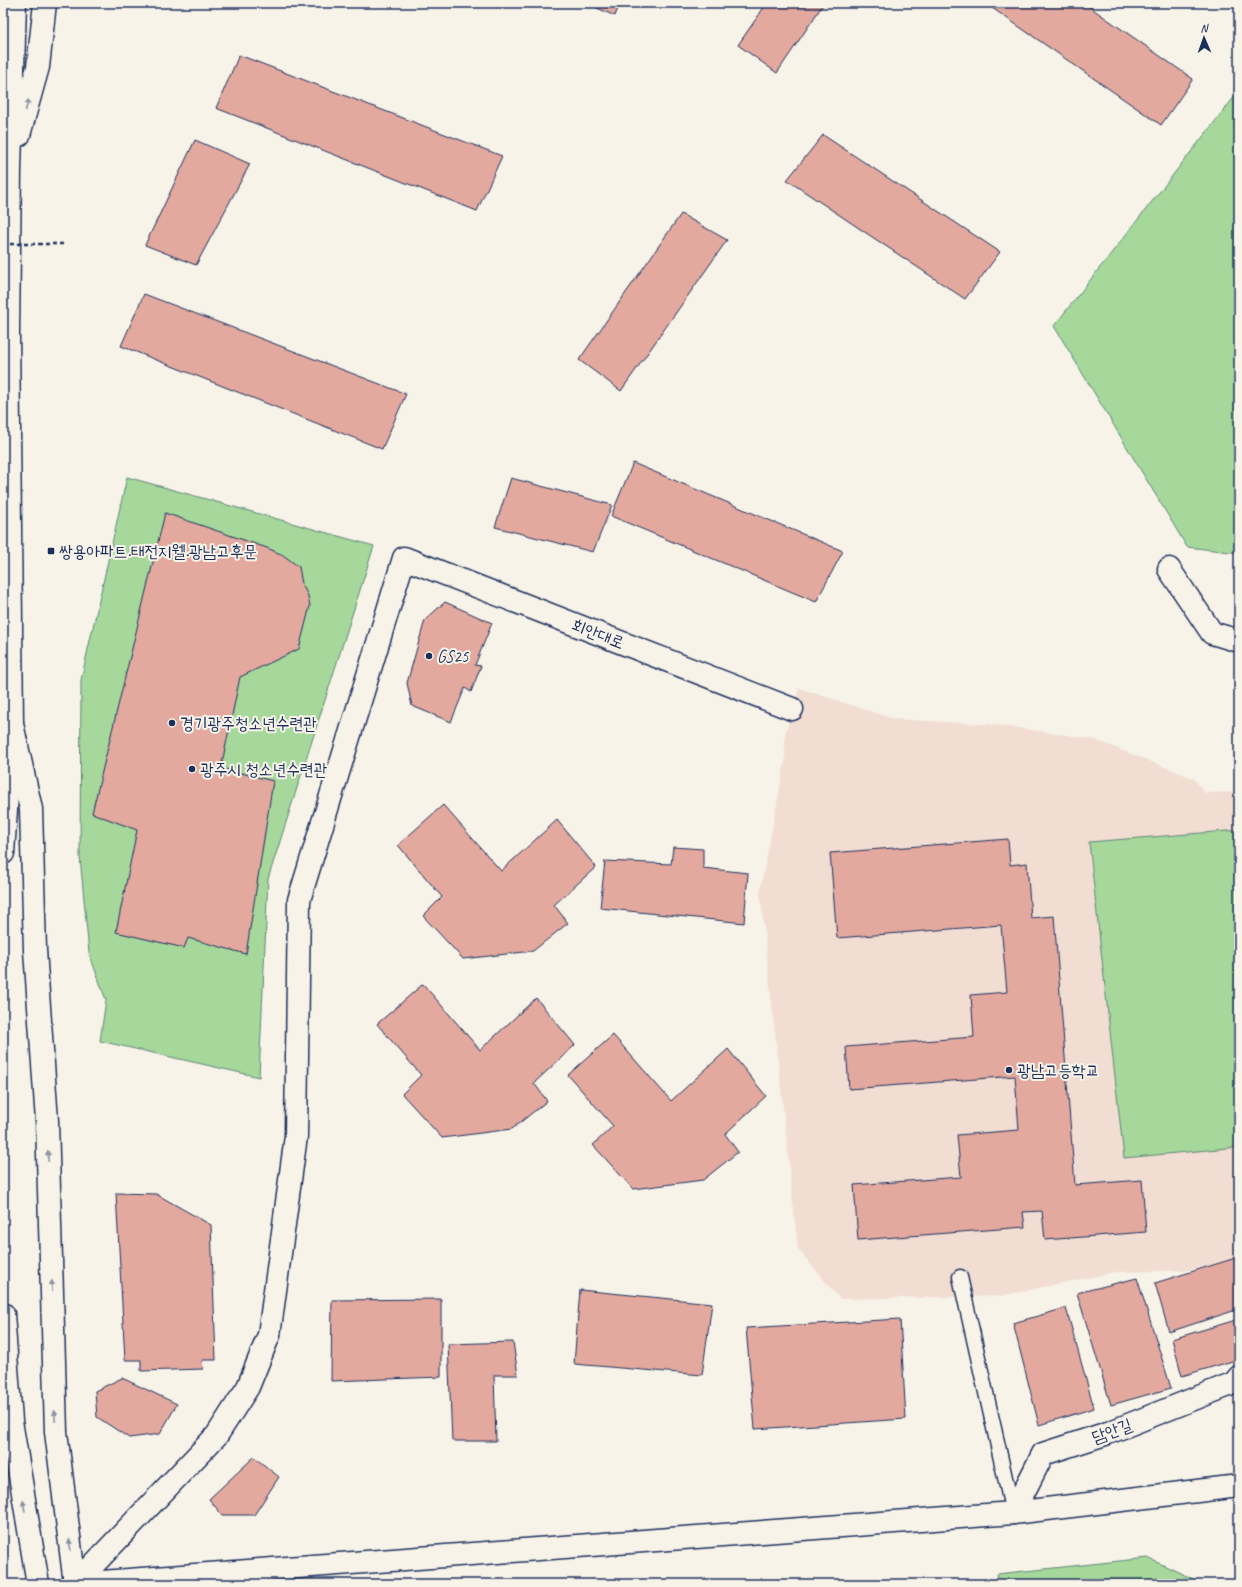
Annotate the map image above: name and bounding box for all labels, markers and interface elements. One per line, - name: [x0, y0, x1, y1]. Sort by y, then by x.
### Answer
- north arrow: [1184, 18, 1224, 58]
- text: N: [1200, 21, 1209, 35]
- one-way arrow: [25, 99, 31, 111]
- place label: 쌍용아파트.태전지웰.광남고후문: [59, 541, 257, 562]
- marker: 쌍용아파트.태전지웰.광남고후문: [46, 546, 56, 556]
- street label: 회안대로: [569, 614, 627, 654]
- place label: GS25: [437, 646, 470, 667]
- marker: GS25: [424, 651, 434, 661]
- place label: 경기광주청소년수련관: [180, 713, 317, 734]
- marker: 경기광주청소년수련관: [167, 718, 177, 728]
- place label: 광주시 청소년수련관: [200, 759, 328, 780]
- marker: 광주시 청소년수련관: [187, 764, 197, 774]
- place label: 광남고등학교: [1017, 1060, 1099, 1081]
- marker: 광남고등학교: [1004, 1065, 1014, 1075]
- one-way arrow: [45, 1149, 51, 1162]
- one-way arrow: [48, 1280, 55, 1292]
- one-way arrow: [52, 1410, 59, 1422]
- street label: 담안길: [1089, 1414, 1135, 1448]
- one-way arrow: [21, 1500, 27, 1512]
- one-way arrow: [67, 1539, 73, 1551]

